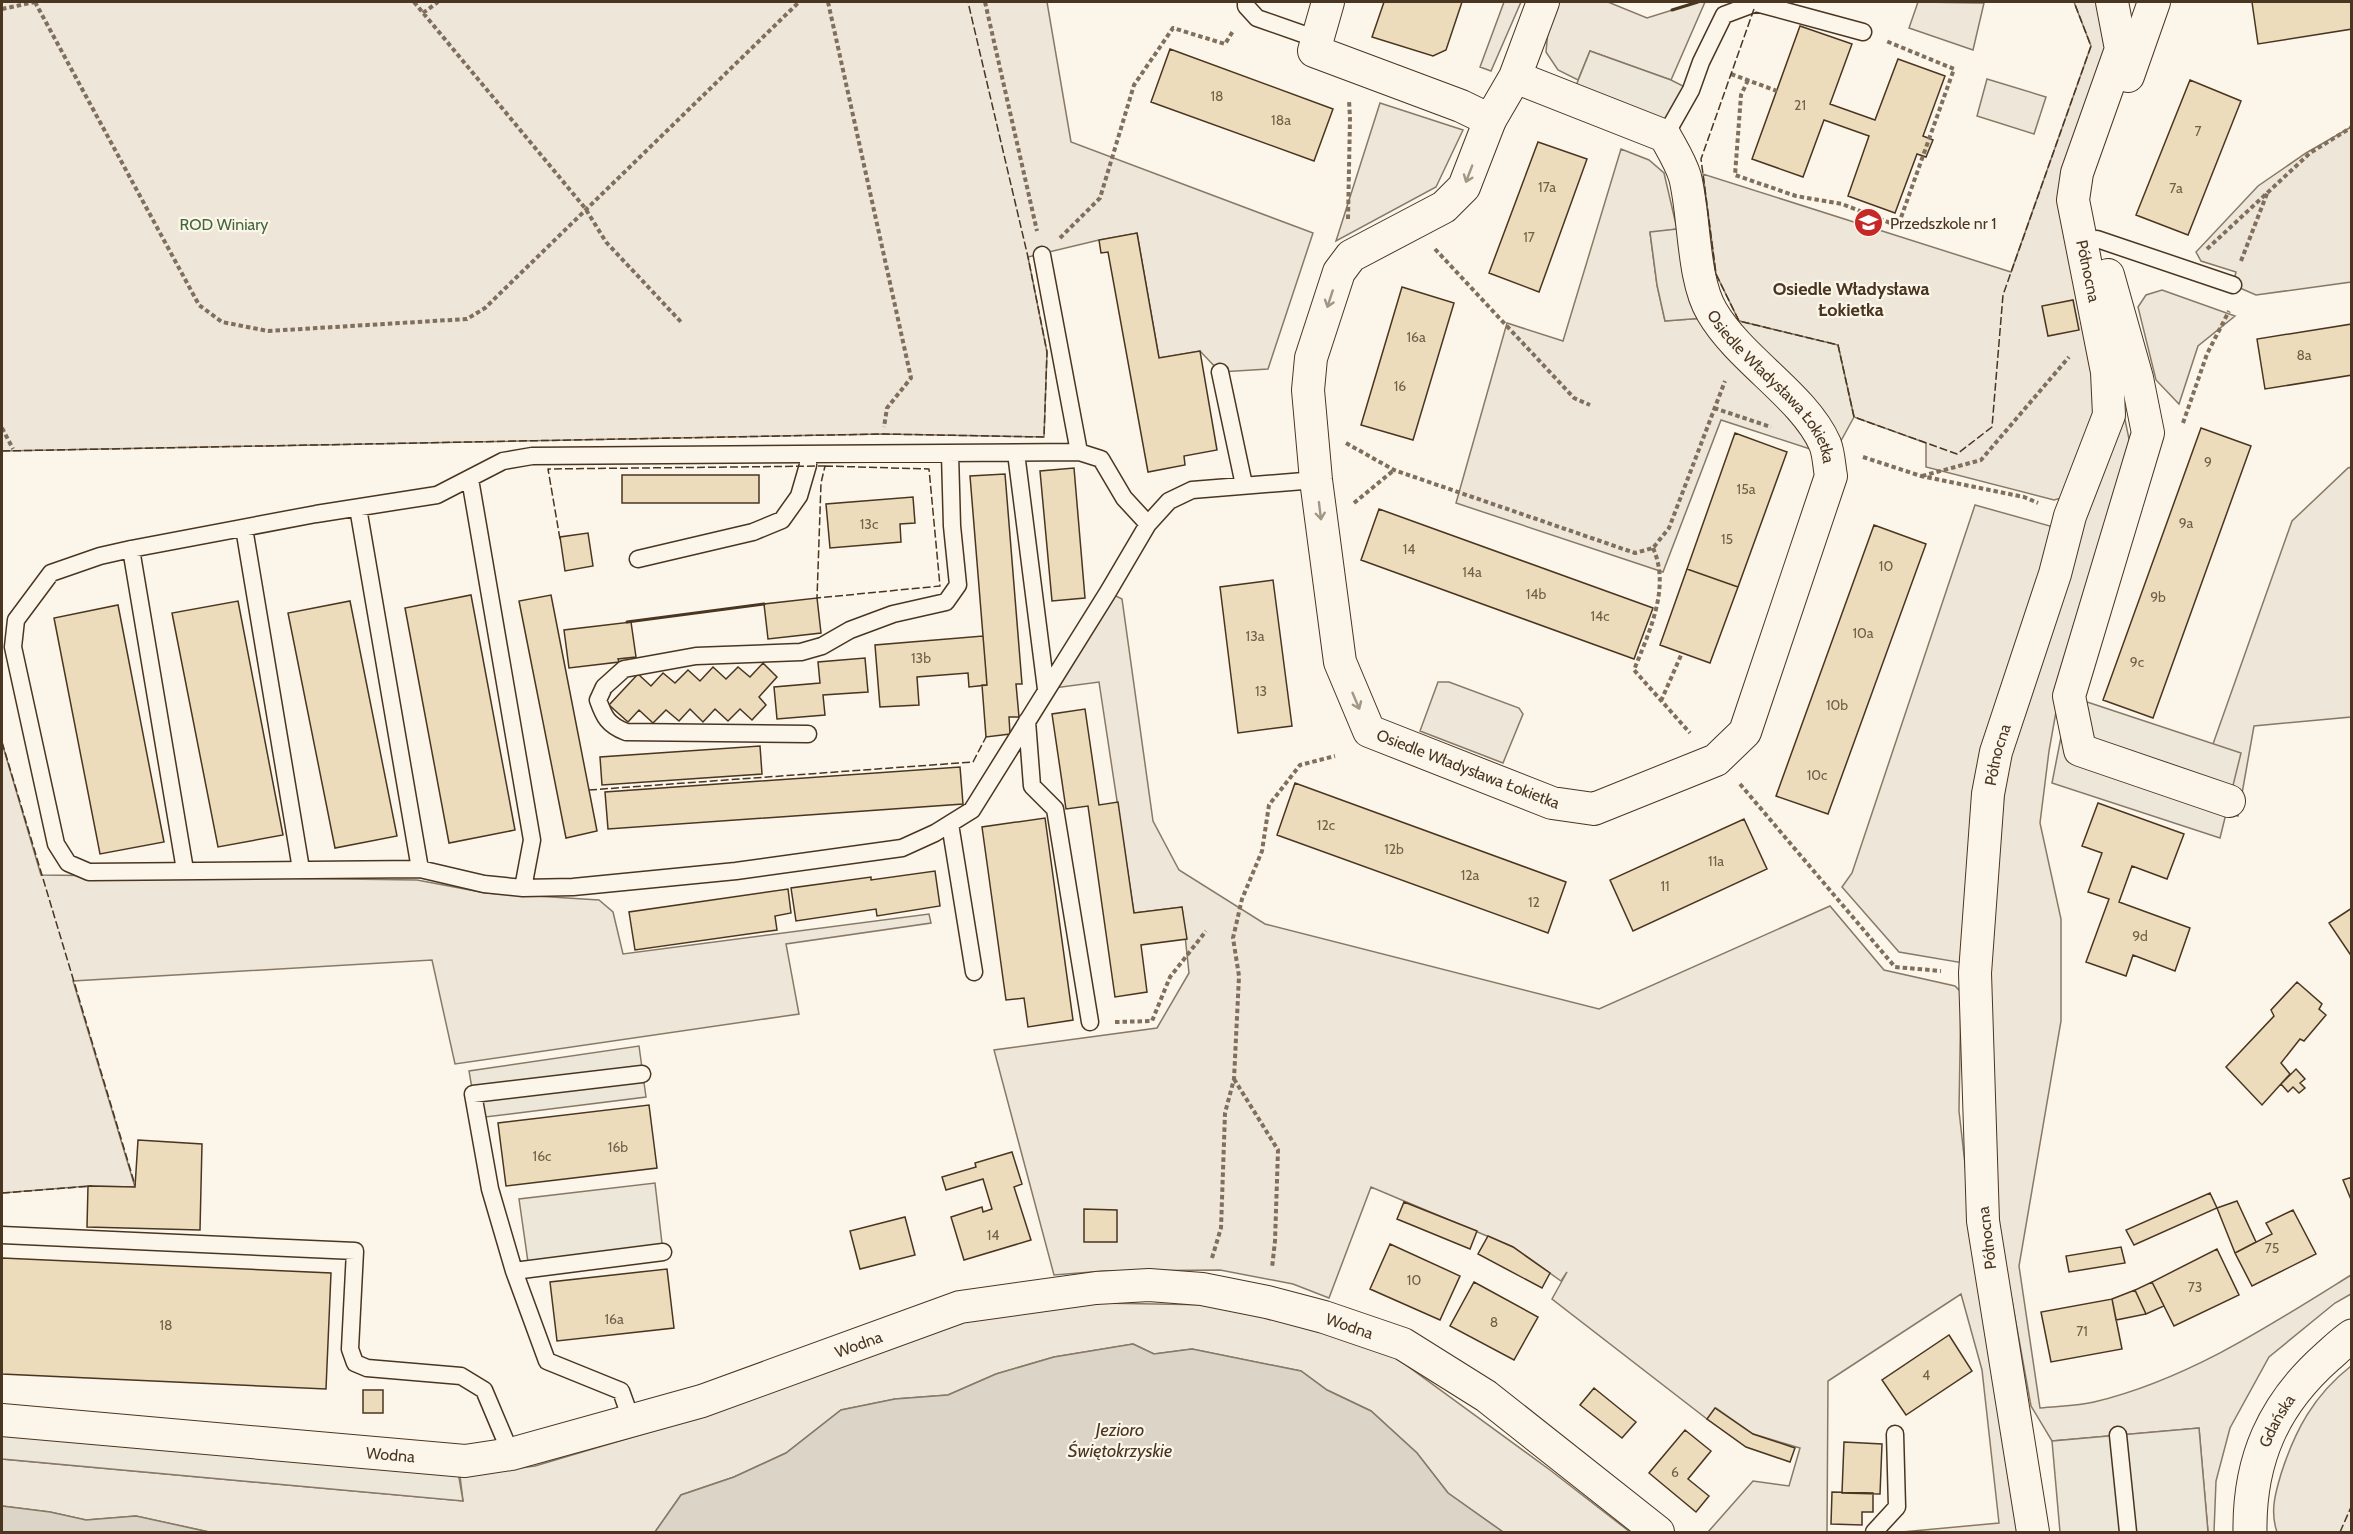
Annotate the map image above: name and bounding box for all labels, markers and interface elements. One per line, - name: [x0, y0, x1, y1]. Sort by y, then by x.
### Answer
- house number: 18: [1210, 87, 1224, 105]
- house number: 21: [1794, 96, 1806, 114]
- house number: 18a: [1271, 111, 1291, 129]
- house number: 7: [2194, 122, 2202, 140]
- one-way arrow: [1462, 165, 1473, 183]
- house number: 17a: [1538, 178, 1556, 196]
- house number: 7a: [2169, 179, 2183, 197]
- school or university icon: Przedszkole nr 1: [1853, 207, 1885, 239]
- place label: Przedszkole nr 1: [1890, 214, 1997, 233]
- park label: ROD Winiary: [180, 215, 268, 234]
- house number: 17: [1523, 228, 1535, 246]
- street label: Północna: [2072, 238, 2104, 304]
- district label: Osiedle Władysława Łokietka: [1773, 278, 1929, 321]
- one-way arrow: [1324, 289, 1335, 308]
- street label: Osiedle Władysława Łokietka: [1703, 306, 1839, 465]
- house number: 16a: [1406, 328, 1426, 346]
- house number: 8a: [2296, 346, 2312, 364]
- house number: 16: [1394, 377, 1406, 395]
- house number: 9: [2204, 453, 2212, 471]
- house number: 15a: [1737, 480, 1756, 498]
- one-way arrow: [1314, 501, 1325, 520]
- house number: 9a: [2179, 514, 2194, 532]
- house number: 13c: [860, 515, 878, 533]
- house number: 15: [1721, 530, 1733, 548]
- house number: 14: [1403, 540, 1415, 558]
- house number: 10: [1879, 557, 1893, 575]
- house number: 14a: [1462, 563, 1482, 581]
- house number: 14b: [1526, 585, 1546, 603]
- house number: 9b: [2150, 588, 2166, 606]
- house number: 14c: [1590, 607, 1610, 625]
- house number: 10a: [1852, 624, 1874, 642]
- house number: 13a: [1246, 627, 1265, 645]
- house number: 13b: [911, 649, 931, 667]
- house number: 9c: [2130, 653, 2144, 671]
- house number: 13: [1255, 682, 1267, 700]
- one-way arrow: [1351, 692, 1362, 710]
- house number: 10b: [1826, 696, 1848, 714]
- street label: Północna: [1980, 721, 2014, 787]
- street label: Osiedle Władysława Łokietka: [1374, 725, 1563, 813]
- house number: 10c: [1807, 766, 1827, 784]
- house number: 12c: [1317, 816, 1335, 834]
- house number: 12b: [1384, 840, 1404, 858]
- house number: 11a: [1708, 852, 1724, 870]
- house number: 12a: [1461, 866, 1480, 884]
- house number: 11: [1660, 877, 1670, 895]
- house number: 12: [1528, 893, 1540, 911]
- house number: 9d: [2132, 927, 2148, 945]
- house number: 16b: [608, 1138, 628, 1156]
- house number: 16c: [533, 1147, 551, 1165]
- street label: Północna: [1974, 1205, 2000, 1271]
- house number: 14: [987, 1226, 999, 1244]
- house number: 75: [2265, 1239, 2279, 1257]
- house number: 10: [1407, 1271, 1421, 1289]
- house number: 73: [2188, 1278, 2202, 1296]
- street label: Wodna: [1323, 1309, 1376, 1343]
- house number: 16a: [604, 1310, 624, 1328]
- house number: 8: [1490, 1313, 1498, 1331]
- house number: 18: [159, 1316, 173, 1334]
- house number: 71: [2076, 1322, 2088, 1340]
- street label: Wodna: [832, 1327, 885, 1361]
- house number: 4: [1922, 1366, 1930, 1384]
- street label: Gdańska: [2255, 1390, 2299, 1450]
- water label: Jezioro Świętokrzyskie: [1068, 1419, 1172, 1462]
- street label: Wodna: [365, 1443, 416, 1466]
- house number: 6: [1671, 1463, 1679, 1481]

